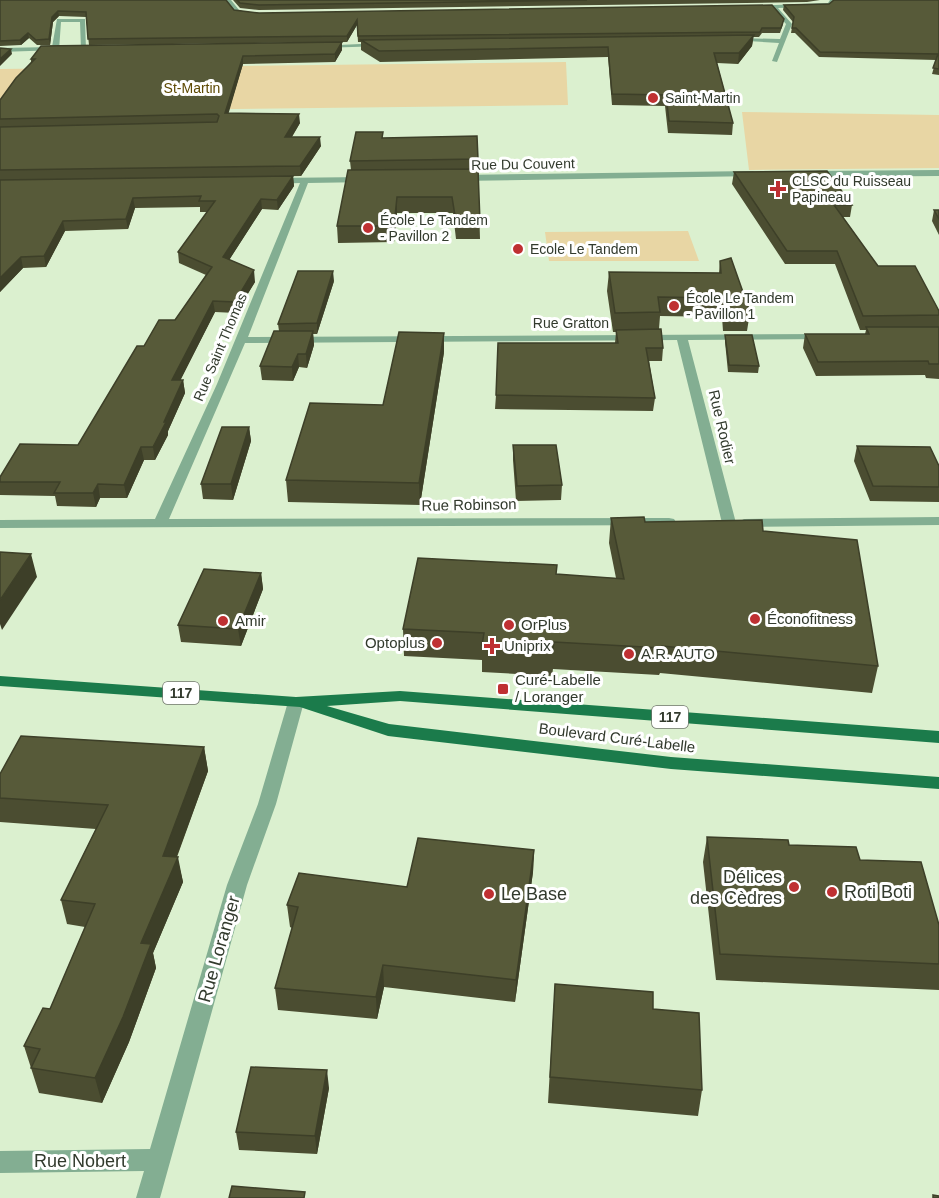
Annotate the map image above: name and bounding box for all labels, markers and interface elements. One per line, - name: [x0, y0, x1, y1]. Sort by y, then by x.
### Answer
- park label: St-Martin: [164, 80, 220, 96]
- place label: Saint-Martin: [665, 90, 740, 106]
- marker: Saint-Martin: [646, 91, 660, 105]
- street label: Rue Du Couvent: [471, 155, 575, 173]
- place label: CLSC du Ruisseau Papineau: [792, 173, 911, 205]
- marker: CLSC du Ruisseau Papineau: [769, 180, 787, 198]
- place label: École Le Tandem - Pavillon 2: [380, 212, 488, 244]
- marker: École Le Tandem - Pavillon 2: [361, 221, 375, 235]
- place label: Ecole Le Tandem: [530, 241, 638, 257]
- marker: Ecole Le Tandem: [511, 242, 525, 256]
- place label: École Le Tandem - Pavillon 1: [686, 290, 794, 322]
- street label: Rue Saint Thomas: [190, 291, 250, 403]
- marker: École Le Tandem - Pavillon 1: [667, 299, 681, 313]
- street label: Rue Gratton: [533, 315, 609, 331]
- street label: Rue Rodier: [706, 388, 739, 466]
- street label: Rue Robinson: [421, 495, 517, 514]
- place label: Éconofitness: [767, 610, 853, 627]
- place label: Amir: [235, 612, 266, 629]
- marker: Éconofitness: [748, 612, 762, 626]
- marker: Amir: [216, 614, 230, 628]
- place label: OrPlus: [521, 616, 567, 633]
- marker: OrPlus: [502, 618, 516, 632]
- place label: Optoplus: [365, 634, 425, 651]
- marker: Optoplus: [430, 636, 444, 650]
- place label: Uniprix: [504, 637, 551, 654]
- marker: Uniprix: [485, 639, 499, 653]
- place label: A.R. AUTO: [641, 645, 715, 662]
- marker: A.R. AUTO: [622, 647, 636, 661]
- place label: Curé-Labelle / Loranger: [515, 671, 601, 705]
- road number: 117: [163, 682, 199, 704]
- marker: Curé-Labelle / Loranger: [496, 682, 510, 696]
- road number: 117: [652, 706, 688, 728]
- street label: Boulevard Curé-Labelle: [538, 719, 696, 756]
- place label: Délices des Cèdres: [690, 867, 782, 908]
- marker: Délices des Cèdres: [787, 880, 801, 894]
- place label: Roti Boti: [844, 882, 912, 902]
- place label: Le Base: [501, 884, 567, 904]
- marker: Roti Boti: [825, 885, 839, 899]
- marker: Le Base: [482, 887, 496, 901]
- street label: Rue Loranger: [194, 893, 244, 1005]
- street label: Rue Nobert: [34, 1151, 126, 1171]

